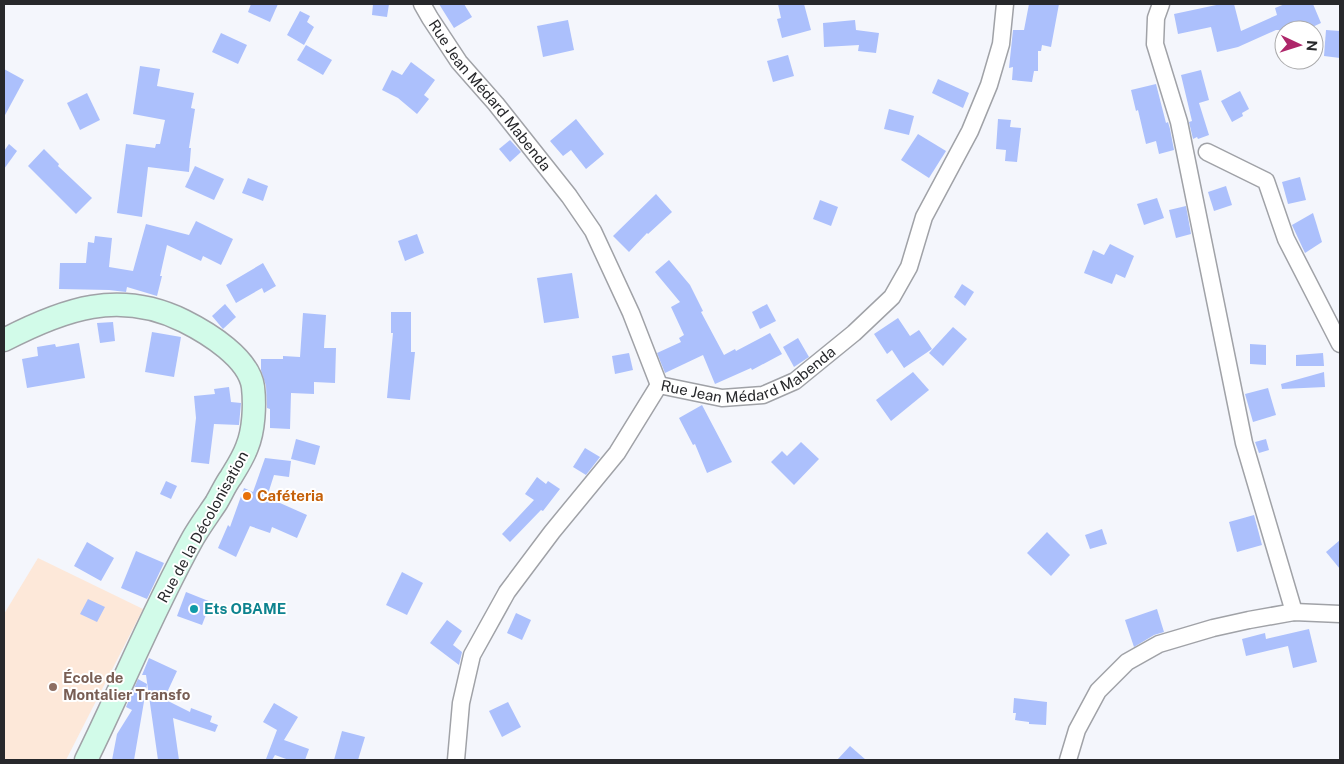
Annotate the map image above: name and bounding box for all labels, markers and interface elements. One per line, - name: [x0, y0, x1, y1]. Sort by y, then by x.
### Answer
- street label: Rue Jean Médard Mabenda: [425, 16, 555, 174]
- north arrow: [1274, 20, 1324, 70]
- text: N: [1304, 40, 1320, 52]
- street label: Rue Jean Médard Mabenda: [659, 343, 838, 406]
- street label: Rue de la Décolonisation: [154, 448, 251, 606]
- place label: Caféteria: [257, 487, 324, 504]
- marker: Caféteria: [241, 490, 253, 502]
- place label: Ets OBAME: [204, 600, 286, 617]
- marker: Ets OBAME: [188, 603, 200, 615]
- place label: École de Montalier Transfo: [63, 669, 191, 703]
- marker: École de Montalier Transfo: [47, 681, 59, 693]

